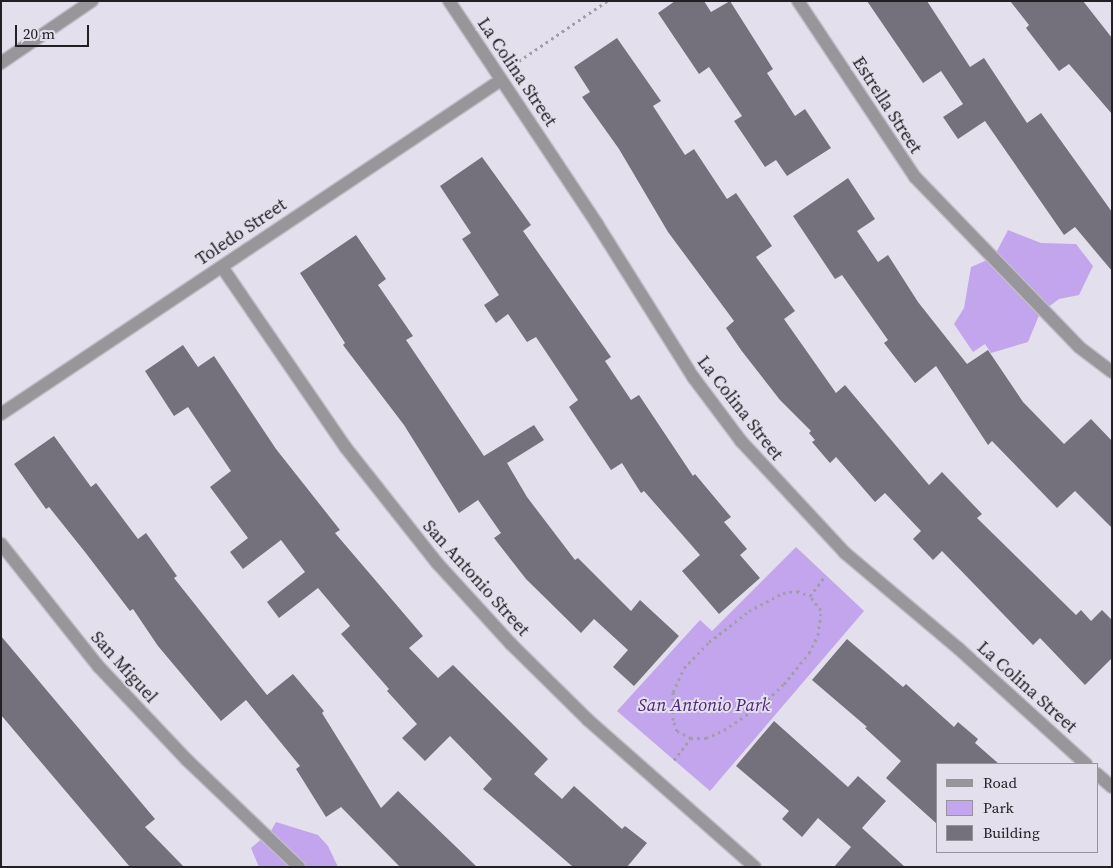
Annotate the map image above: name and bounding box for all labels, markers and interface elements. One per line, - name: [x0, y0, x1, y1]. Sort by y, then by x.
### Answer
- street label: La Colina Street: [473, 13, 561, 131]
- scale bar: [18, 15, 91, 47]
- text: 20 m: [23, 23, 55, 44]
- street label: Estrella Street: [848, 52, 926, 158]
- street label: Toledo Street: [192, 194, 290, 270]
- street label: La Colina Street: [692, 351, 788, 465]
- street label: San Antonio Street: [418, 515, 534, 641]
- street label: San Miguel: [86, 627, 162, 707]
- street label: La Colina Street: [973, 637, 1081, 737]
- park label: San Antonio Park: [638, 694, 770, 716]
- legend: [936, 763, 1098, 853]
- text: Road: [983, 772, 1017, 793]
- text: Park: [983, 797, 1014, 818]
- text: Building: [983, 822, 1040, 843]

